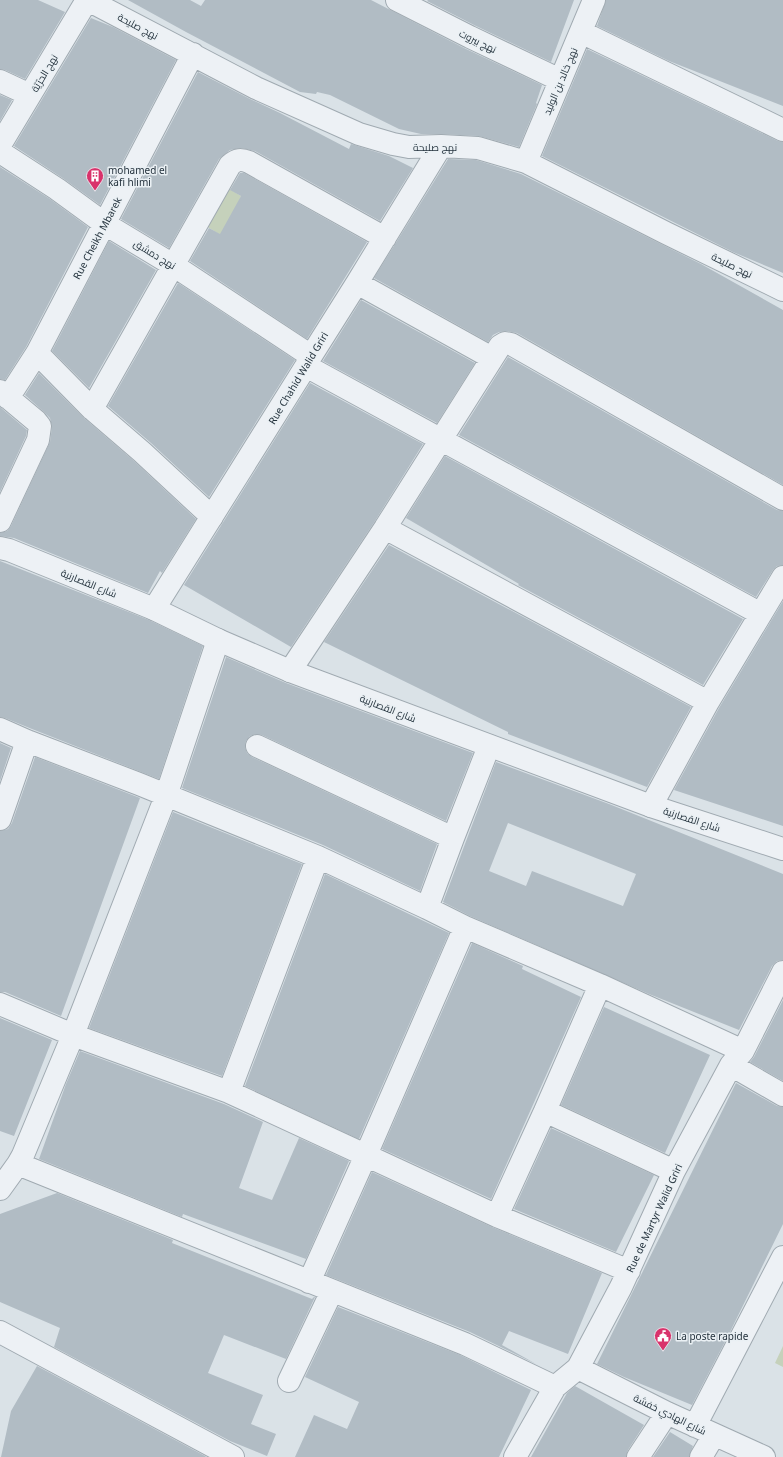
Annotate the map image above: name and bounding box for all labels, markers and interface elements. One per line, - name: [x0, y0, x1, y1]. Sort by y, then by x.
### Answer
- street label: نهج صليحة: [115, 9, 161, 43]
- street label: نهج بيروت: [457, 26, 499, 56]
- street label: نهج خالد بن الوليد: [540, 45, 580, 117]
- street label: نهج الحرّيّة: [27, 51, 61, 95]
- street label: نهج صليحة: [413, 140, 457, 154]
- place label: mohamed el kafi hlimi: [108, 163, 167, 189]
- building icon: mohamed el kafi hlimi: [85, 166, 105, 191]
- street label: Rue Cheikh Mbarek: [69, 194, 125, 282]
- street label: نهج دمشق: [131, 236, 179, 272]
- street label: نهج صليحة: [709, 249, 755, 281]
- street label: Rue Chahid Walid Griri: [265, 329, 331, 427]
- street label: شارع القصارنية: [59, 565, 119, 601]
- street label: شارع القصارنية: [358, 691, 418, 725]
- street label: شارع القصارنية: [662, 803, 722, 835]
- street label: Rue de Martyr Walid Griri: [623, 1161, 685, 1275]
- public building icon: La poste rapide: [653, 1326, 673, 1351]
- place label: La poste rapide: [676, 1329, 749, 1343]
- street label: شارع الهادي خفشة: [631, 1390, 709, 1439]

